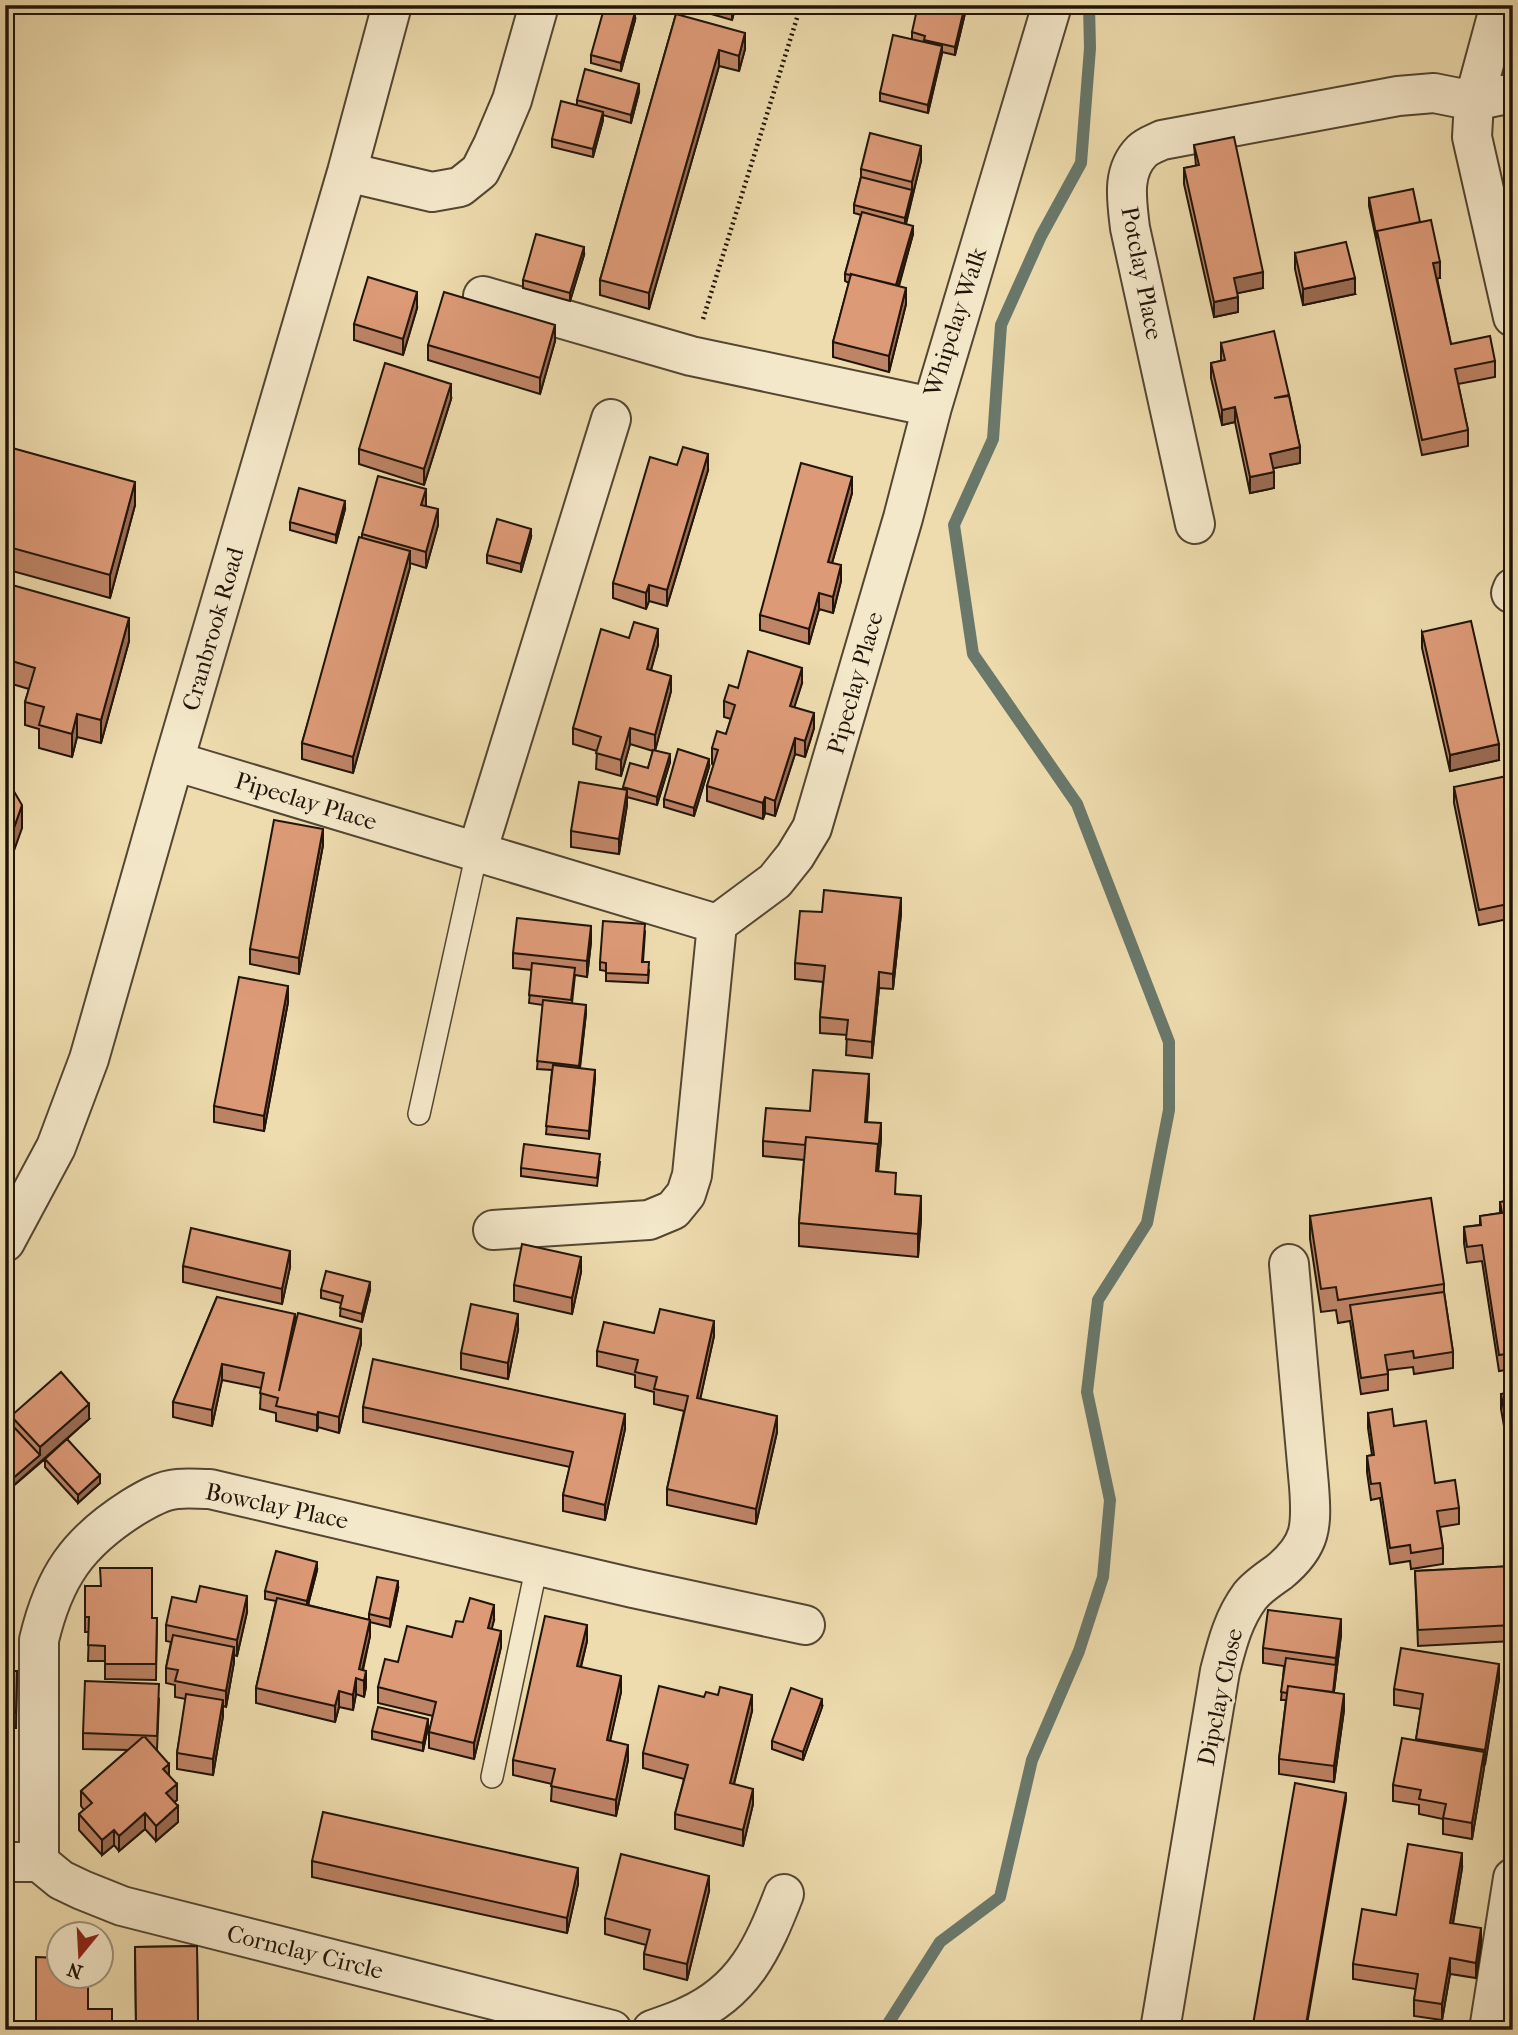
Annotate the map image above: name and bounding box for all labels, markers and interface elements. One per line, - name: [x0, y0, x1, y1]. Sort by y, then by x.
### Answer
- street label: Potclay Place: [1115, 204, 1169, 342]
- street label: Whipclay Walk: [917, 243, 992, 401]
- street label: Cranbrook Road: [176, 543, 250, 714]
- street label: Pipeclay Place: [821, 608, 889, 757]
- street label: Pipeclay Place: [232, 766, 380, 836]
- street label: Bowclay Place: [203, 1477, 351, 1535]
- street label: Dipclay Close: [1192, 1626, 1248, 1768]
- street label: Cornclay Circle: [224, 1919, 386, 1985]
- north arrow: [46, 1920, 116, 1990]
- text: N: [64, 1957, 85, 1983]

